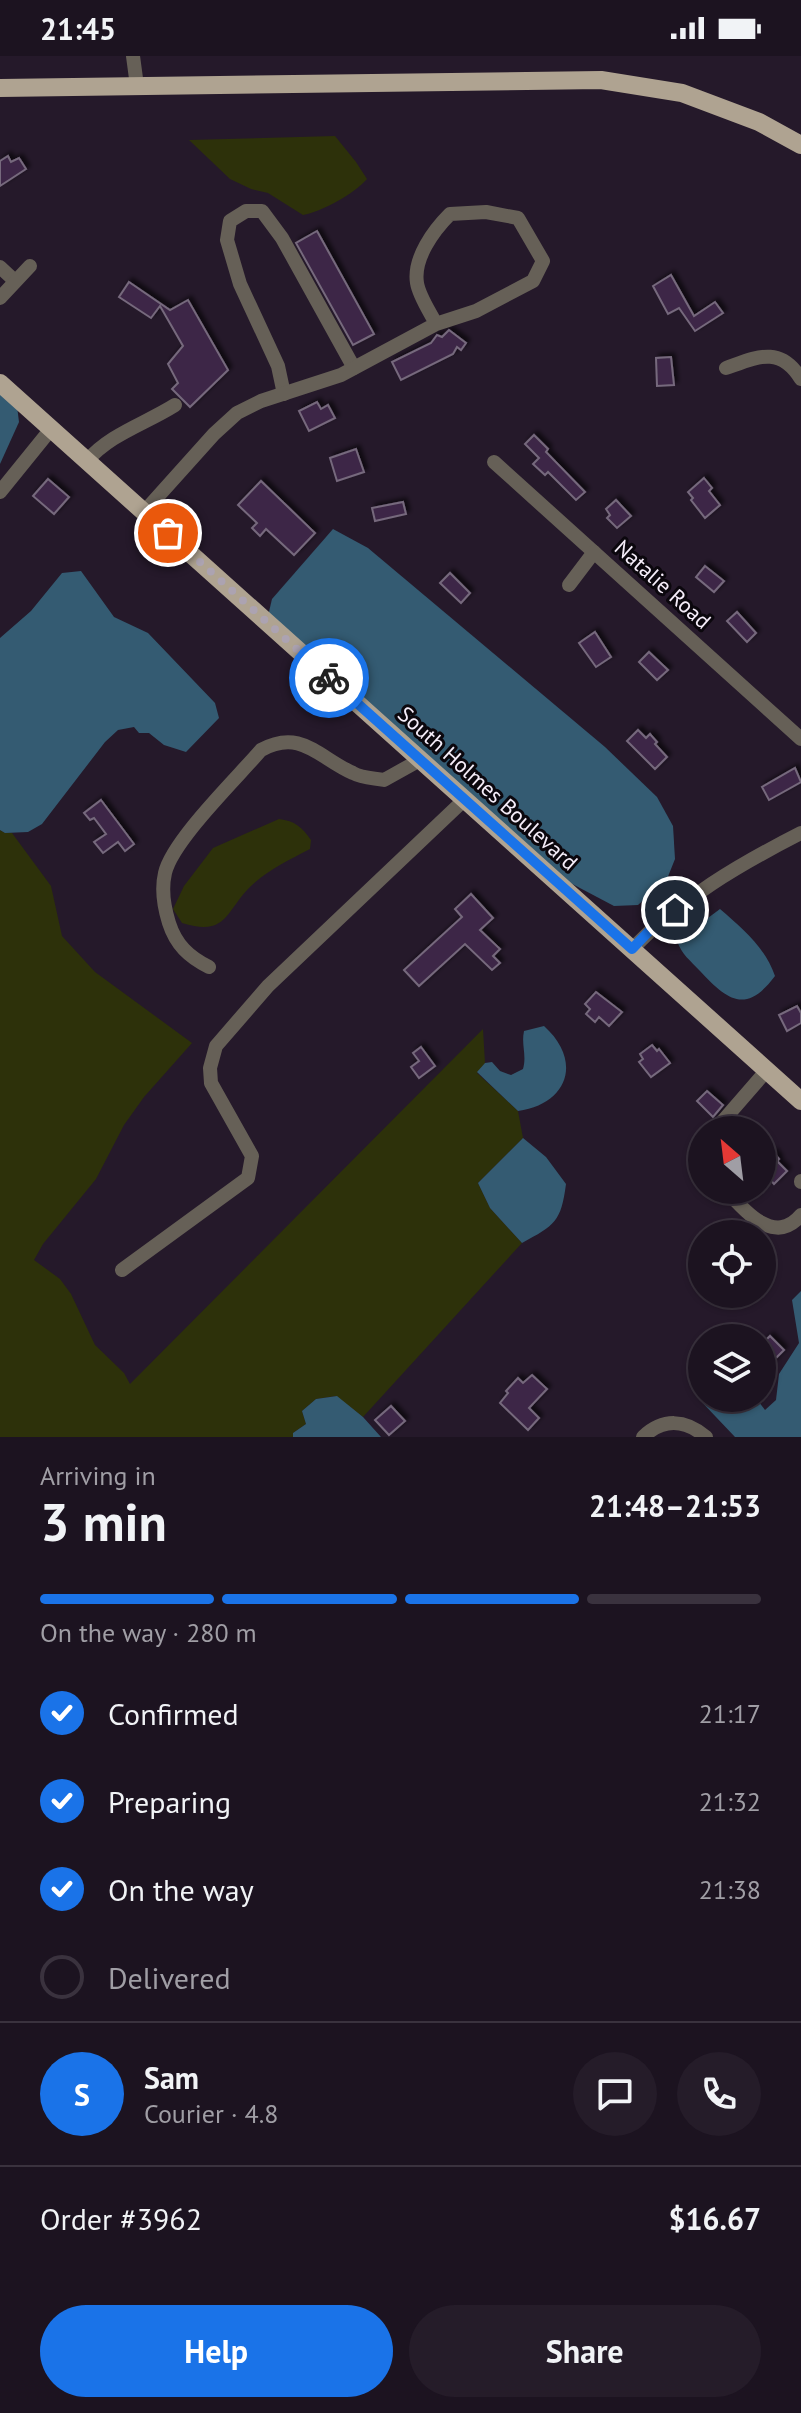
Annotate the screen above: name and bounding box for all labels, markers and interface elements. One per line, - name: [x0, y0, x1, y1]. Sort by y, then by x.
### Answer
- text: 21:45: [40, 9, 116, 48]
- pin: [134, 499, 202, 567]
- icon: bag: [146, 511, 190, 555]
- street label: Natalie Road: [609, 533, 717, 635]
- courier: [289, 638, 369, 718]
- icon: bike: [307, 656, 351, 700]
- street label: South Holmes Boulevard: [392, 700, 584, 876]
- pin: [641, 876, 709, 944]
- icon: home: [653, 888, 697, 932]
- north arrow: [688, 1116, 776, 1204]
- map controls: [688, 1116, 776, 1412]
- button: locate: [688, 1220, 776, 1308]
- button: layers: [688, 1324, 776, 1412]
- text: Arriving in: [40, 1459, 156, 1492]
- text: 21:48–21:53: [589, 1486, 761, 1525]
- text: 3 min: [40, 1488, 167, 1555]
- text: On the way · 280 m: [40, 1616, 257, 1649]
- icon: check: [40, 1691, 84, 1735]
- text: Confirmed: [108, 1694, 239, 1733]
- text: 21:17: [699, 1697, 761, 1730]
- icon: check: [40, 1779, 84, 1823]
- text: Preparing: [108, 1782, 231, 1821]
- text: 21:32: [699, 1785, 761, 1818]
- icon: check: [40, 1867, 84, 1911]
- text: On the way: [108, 1870, 254, 1909]
- text: 21:38: [699, 1873, 761, 1906]
- text: Delivered: [108, 1958, 231, 1997]
- button: chat: [573, 2052, 657, 2136]
- button: phone: [677, 2052, 761, 2136]
- text: Sam: [144, 2058, 199, 2097]
- text: S: [74, 2075, 90, 2114]
- text: Courier · 4.8: [144, 2097, 278, 2130]
- text: Order #3962: [40, 2199, 202, 2238]
- text: $16.67: [669, 2199, 761, 2238]
- button: Help: [40, 2305, 393, 2397]
- button: Share: [409, 2305, 761, 2397]

